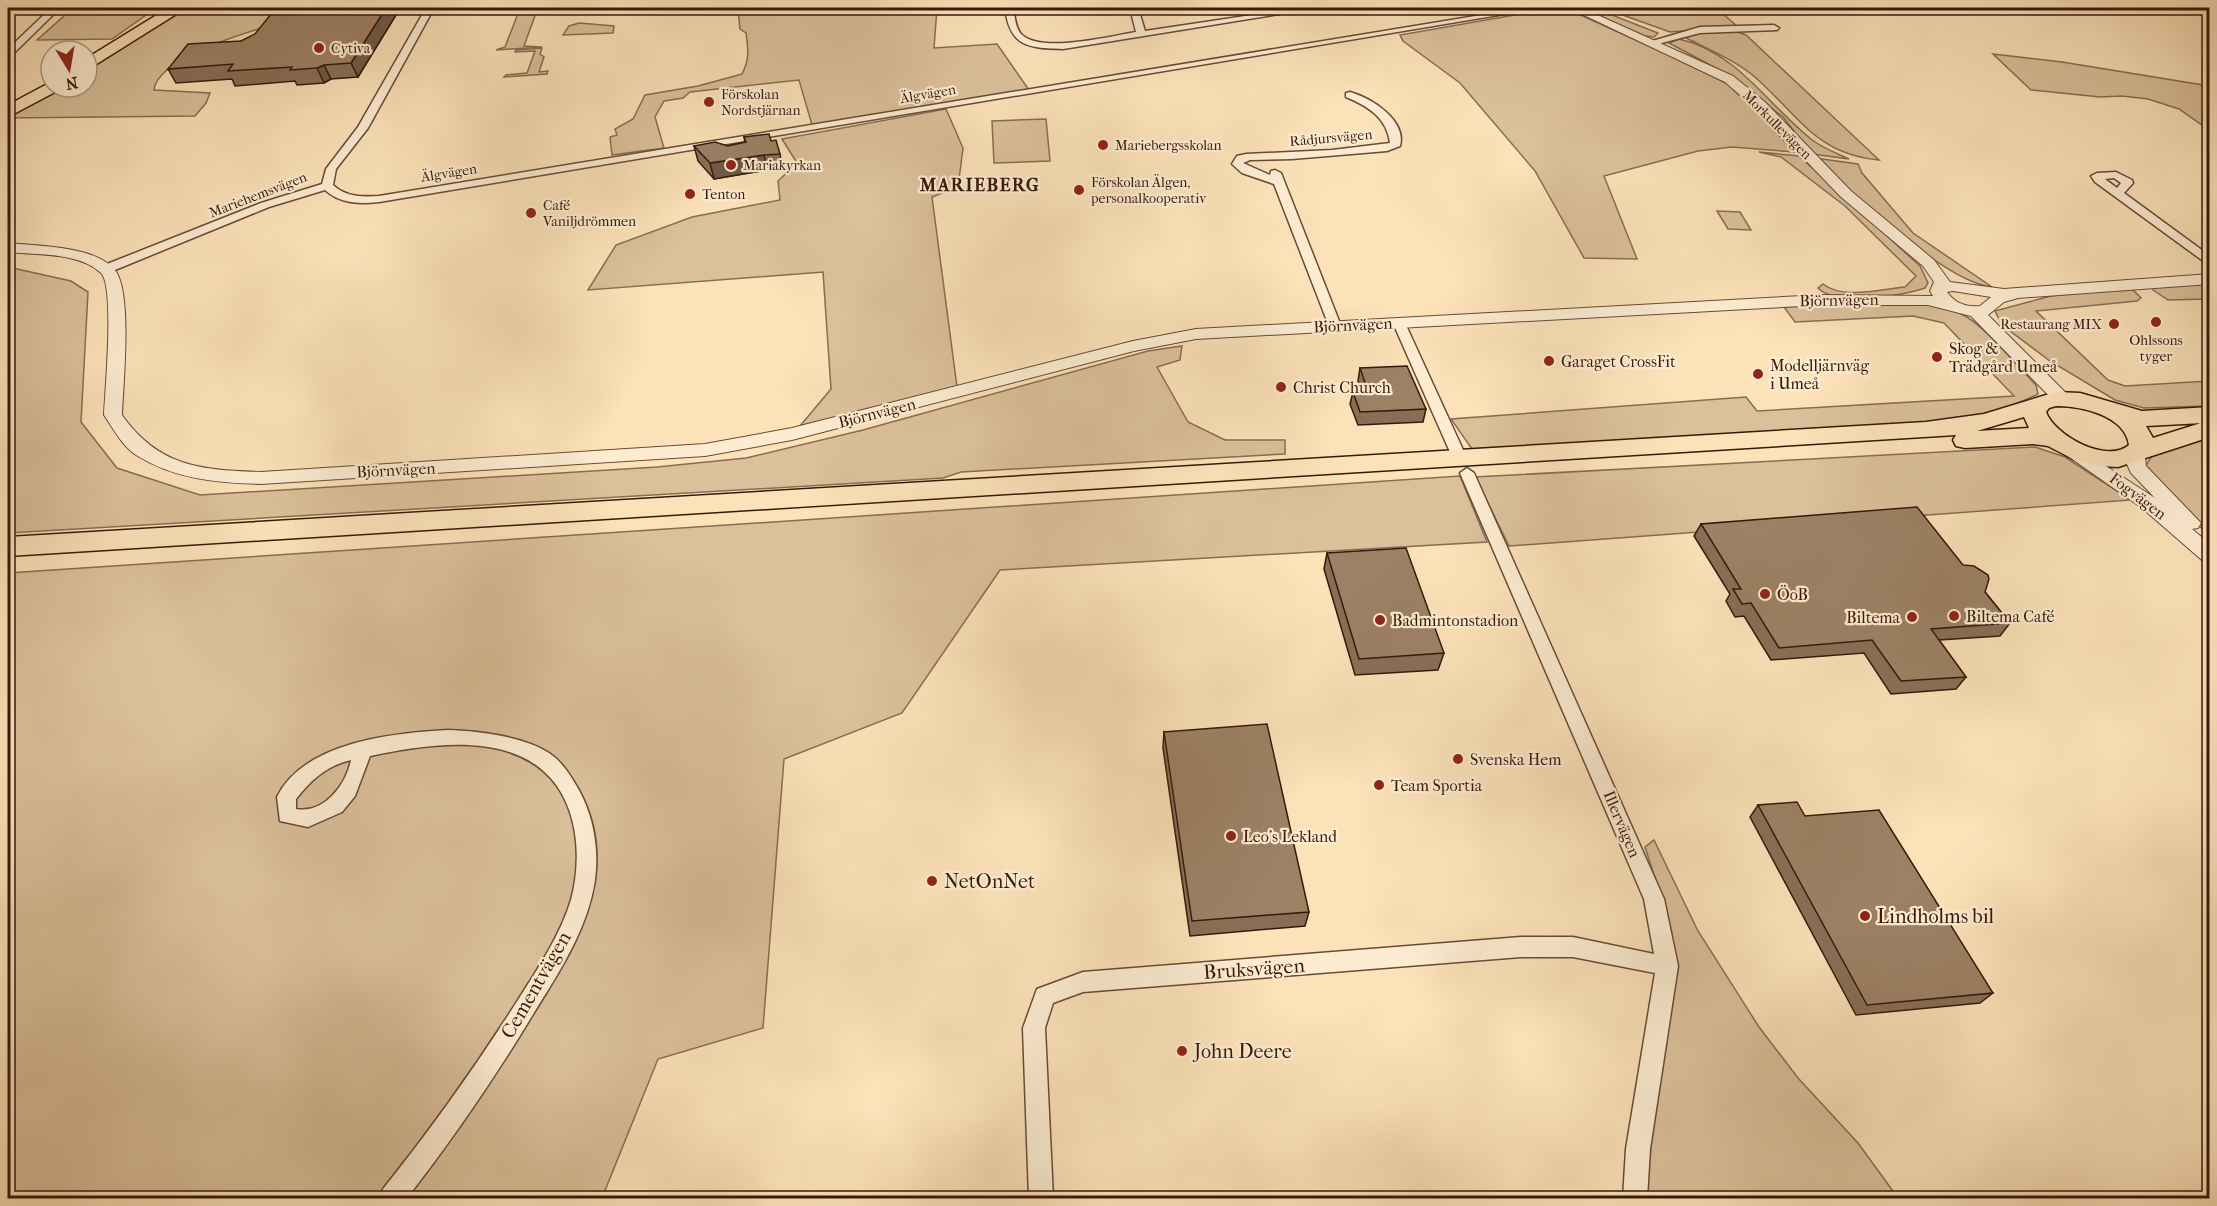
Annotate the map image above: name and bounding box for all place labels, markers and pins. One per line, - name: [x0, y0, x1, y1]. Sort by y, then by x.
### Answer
- place label: Cytiva: [331, 40, 371, 57]
- marker: Cytiva: [312, 41, 326, 55]
- place label: Förskolan Nordstjärnan: [721, 86, 801, 119]
- marker: Förskolan Nordstjärnan: [702, 95, 716, 109]
- place label: Mariebergsskolan: [1115, 137, 1222, 154]
- marker: Mariebergsskolan: [1096, 138, 1110, 152]
- place label: Mariakyrkan: [743, 157, 821, 174]
- marker: Mariakyrkan: [724, 158, 738, 172]
- place label: Förskolan Älgen, personalkooperativ: [1090, 174, 1207, 207]
- marker: Förskolan Älgen, personalkooperativ: [1072, 183, 1086, 197]
- place label: Tenton: [702, 186, 745, 203]
- marker: Tenton: [683, 187, 697, 201]
- place label: Café Vaniljdrömmen: [542, 197, 636, 230]
- marker: Café Vaniljdrömmen: [524, 206, 538, 220]
- marker: Ohlssons tyger: [2149, 315, 2163, 329]
- place label: Restaurang MIX: [2000, 316, 2102, 333]
- marker: Restaurang MIX: [2107, 317, 2121, 331]
- place label: Ohlssons tyger: [2129, 332, 2183, 365]
- place label: Skog & Trädgård Umeå: [1949, 339, 2058, 376]
- marker: Skog & Trädgård Umeå: [1930, 350, 1944, 364]
- place label: Garaget CrossFit: [1561, 352, 1676, 371]
- marker: Garaget CrossFit: [1542, 354, 1556, 368]
- place label: Modelljärnväg i Umeå: [1770, 356, 1869, 393]
- marker: Modelljärnväg i Umeå: [1751, 367, 1765, 381]
- place label: Christ Church: [1293, 378, 1391, 397]
- marker: Christ Church: [1274, 380, 1288, 394]
- place label: ÖoB: [1777, 585, 1808, 604]
- marker: ÖoB: [1758, 587, 1772, 601]
- place label: Biltema Café: [1966, 607, 2054, 626]
- place label: Biltema: [1846, 608, 1901, 627]
- marker: Biltema Café: [1947, 609, 1961, 623]
- marker: Biltema: [1905, 610, 1919, 624]
- place label: Badmintonstadion: [1392, 611, 1519, 630]
- marker: Badmintonstadion: [1373, 613, 1387, 627]
- place label: Svenska Hem: [1470, 750, 1562, 769]
- marker: Svenska Hem: [1451, 752, 1465, 766]
- place label: Team Sportia: [1391, 776, 1483, 795]
- marker: Team Sportia: [1372, 778, 1386, 792]
- place label: Leo's Lekland: [1243, 827, 1337, 846]
- marker: Leo's Lekland: [1224, 829, 1238, 843]
- place label: NetOnNet: [944, 870, 1035, 893]
- marker: NetOnNet: [925, 874, 939, 888]
- place label: Lindholms bil: [1877, 905, 1995, 928]
- marker: Lindholms bil: [1858, 909, 1872, 923]
- place label: John Deere: [1192, 1040, 1292, 1063]
- marker: John Deere: [1175, 1044, 1189, 1058]

